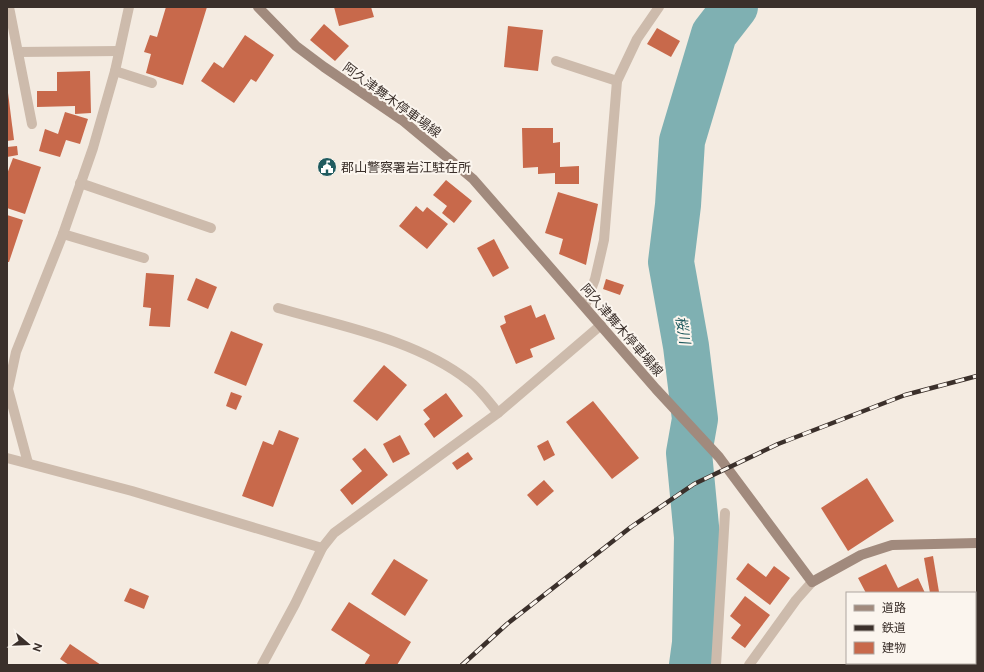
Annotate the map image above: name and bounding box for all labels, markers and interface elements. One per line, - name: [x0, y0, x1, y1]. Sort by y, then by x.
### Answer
- street label: 阿久津舞木停車場線: [340, 60, 444, 140]
- public building icon: 郡山警察署岩江駐在所: [316, 156, 338, 178]
- place label: 郡山警察署岩江駐在所: [341, 160, 471, 175]
- street label: 阿久津舞木停車場線: [578, 281, 666, 379]
- water label: 桜川: [673, 315, 694, 347]
- legend: [846, 592, 976, 664]
- text: 道路: [882, 601, 906, 615]
- text: 鉄道: [882, 621, 906, 635]
- north arrow: [8, 624, 48, 664]
- text: N: [30, 641, 45, 653]
- text: 建物: [882, 641, 906, 655]

